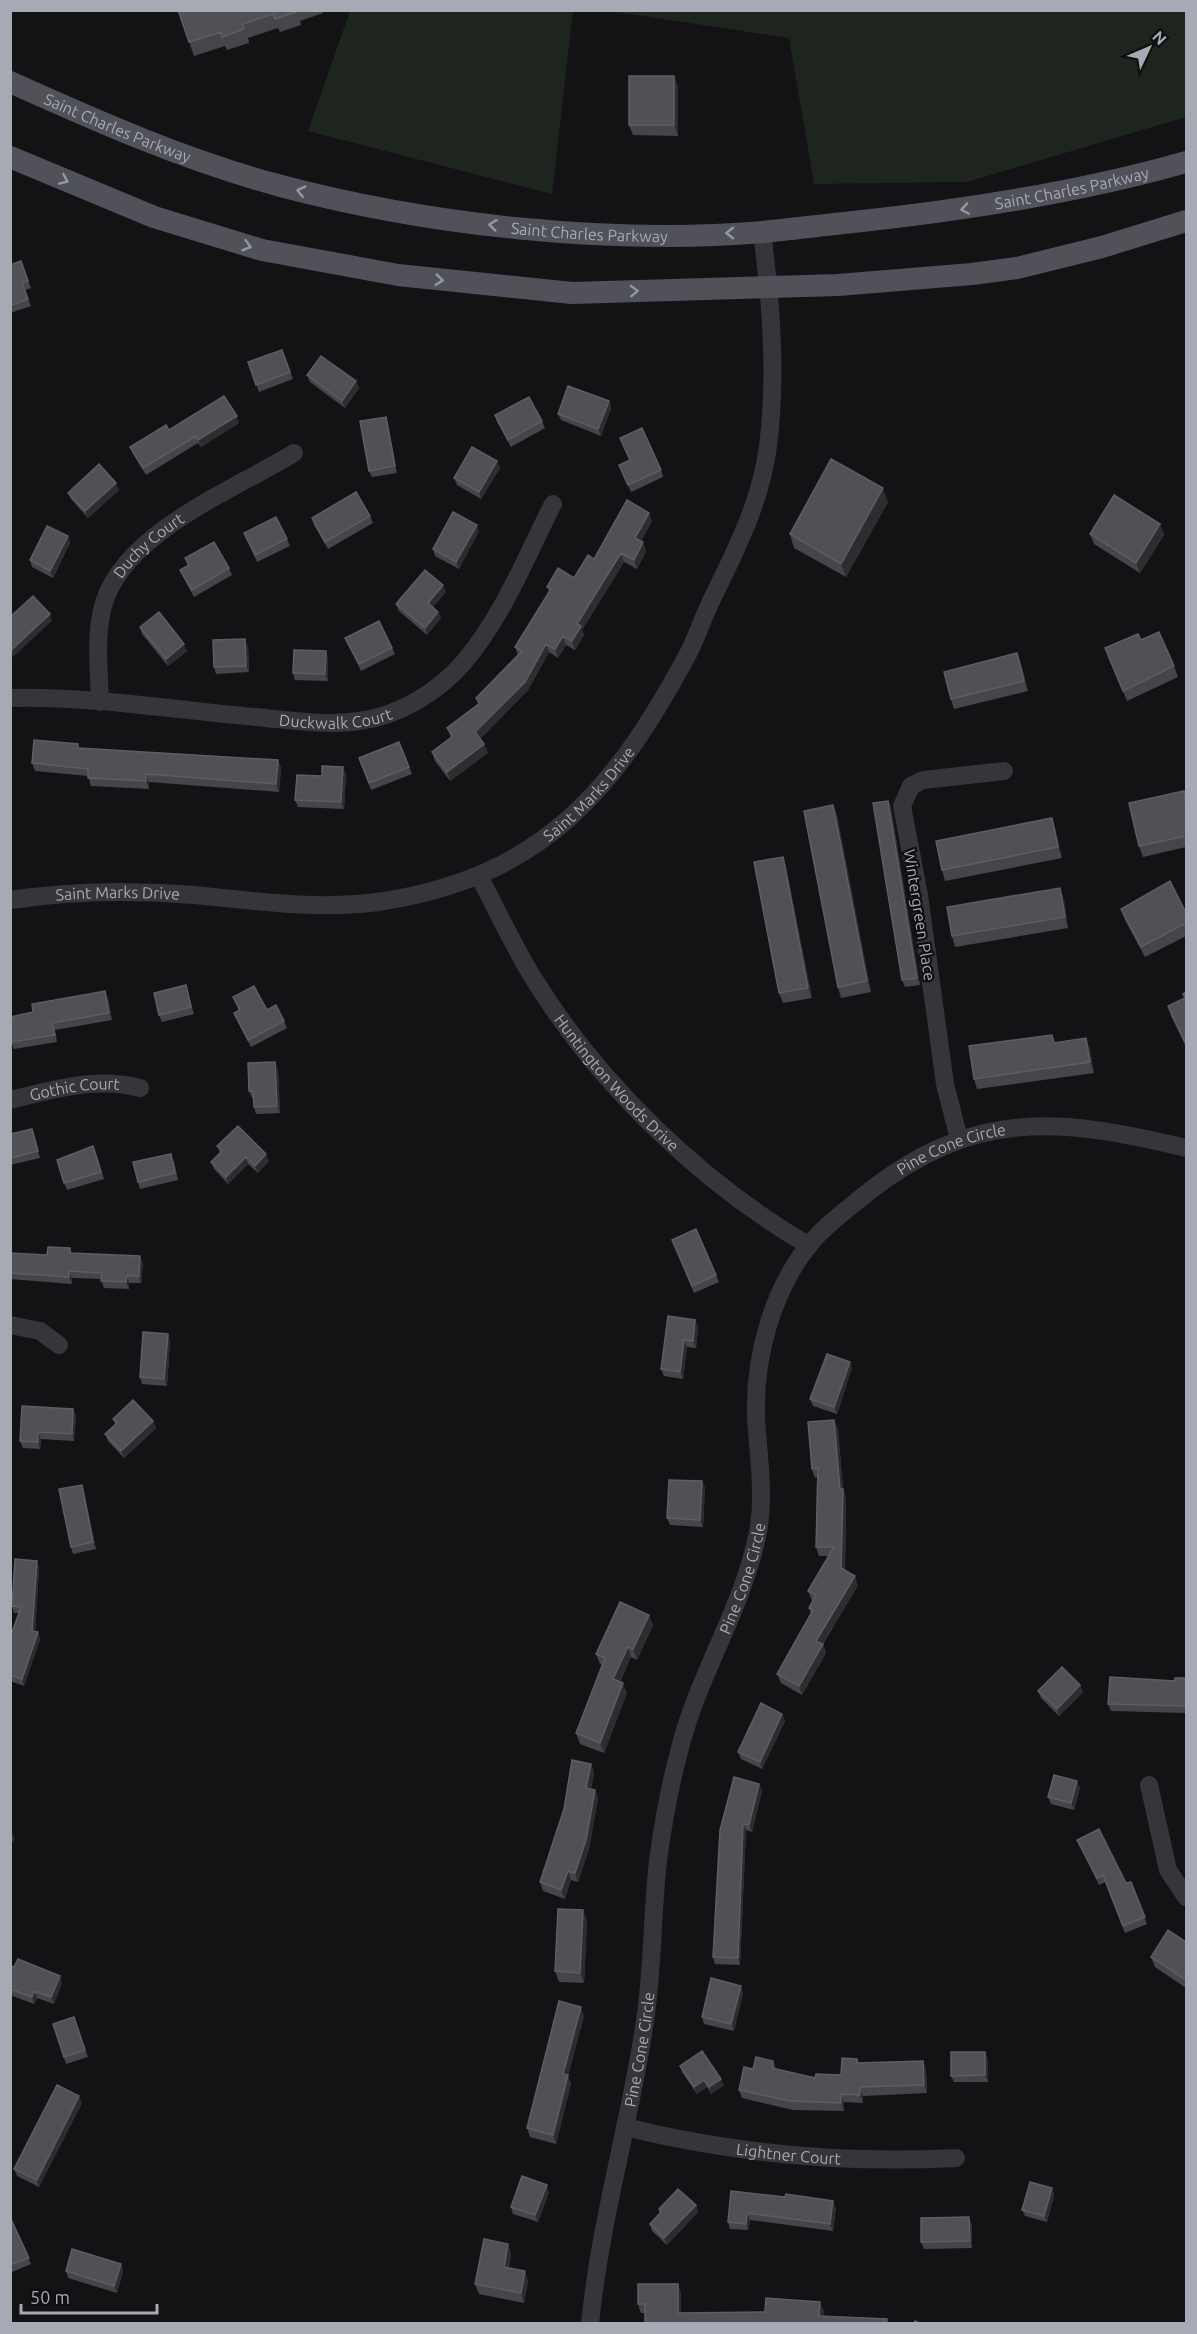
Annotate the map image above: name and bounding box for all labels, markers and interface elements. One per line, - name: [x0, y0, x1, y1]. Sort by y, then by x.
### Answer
- north arrow: [1119, 18, 1179, 78]
- text: N: [1149, 27, 1170, 48]
- street label: Saint Charles Parkway: [42, 90, 194, 166]
- street label: Saint Charles Parkway: [993, 163, 1151, 212]
- one-way arrow: [58, 173, 69, 185]
- one-way arrow: [296, 186, 306, 199]
- one-way arrow: [960, 202, 970, 214]
- one-way arrow: [488, 219, 497, 231]
- street label: Saint Charles Parkway: [510, 219, 668, 245]
- one-way arrow: [725, 227, 734, 239]
- one-way arrow: [241, 239, 252, 251]
- one-way arrow: [435, 273, 444, 286]
- one-way arrow: [629, 285, 638, 297]
- street label: Duchy Court: [109, 509, 188, 581]
- street label: Duckwalk Court: [278, 704, 395, 732]
- street label: Saint Marks Drive: [540, 743, 638, 845]
- street label: Wintergreen Place: [901, 848, 939, 982]
- street label: Saint Marks Drive: [55, 883, 180, 904]
- street label: Huntington Woods Drive: [551, 1011, 683, 1155]
- street label: Gothic Court: [28, 1074, 121, 1104]
- street label: Pine Cone Circle: [893, 1120, 1007, 1178]
- street label: Pine Cone Circle: [715, 1521, 768, 1637]
- street label: Pine Cone Circle: [621, 1991, 658, 2109]
- street label: Lightner Court: [735, 2140, 842, 2168]
- scale bar: [21, 2277, 158, 2315]
- text: 50 m: [30, 2287, 70, 2307]

